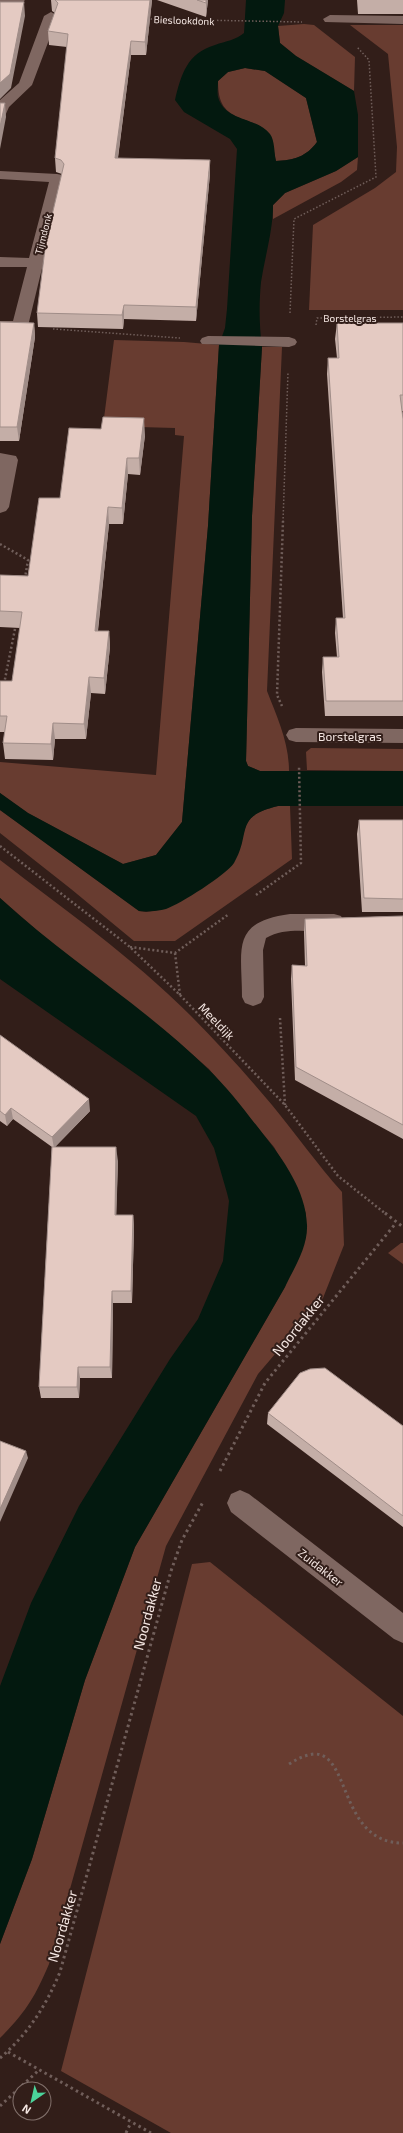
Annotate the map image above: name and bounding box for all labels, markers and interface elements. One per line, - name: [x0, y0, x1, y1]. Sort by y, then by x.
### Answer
- street label: Bieslookdonk: [153, 13, 215, 27]
- street label: Tijmdonk: [32, 212, 54, 256]
- street label: Borstelgras: [323, 312, 377, 324]
- street label: Borstelgras: [318, 729, 382, 743]
- street label: Meeldijk: [195, 1000, 238, 1043]
- street label: Noordakker: [268, 1291, 328, 1359]
- street label: Zuidakker: [296, 1545, 346, 1589]
- street label: Noordakker: [129, 1576, 165, 1652]
- street label: Noordakker: [44, 1888, 80, 1964]
- north arrow: [12, 2081, 52, 2121]
- text: N: [19, 2102, 33, 2117]

